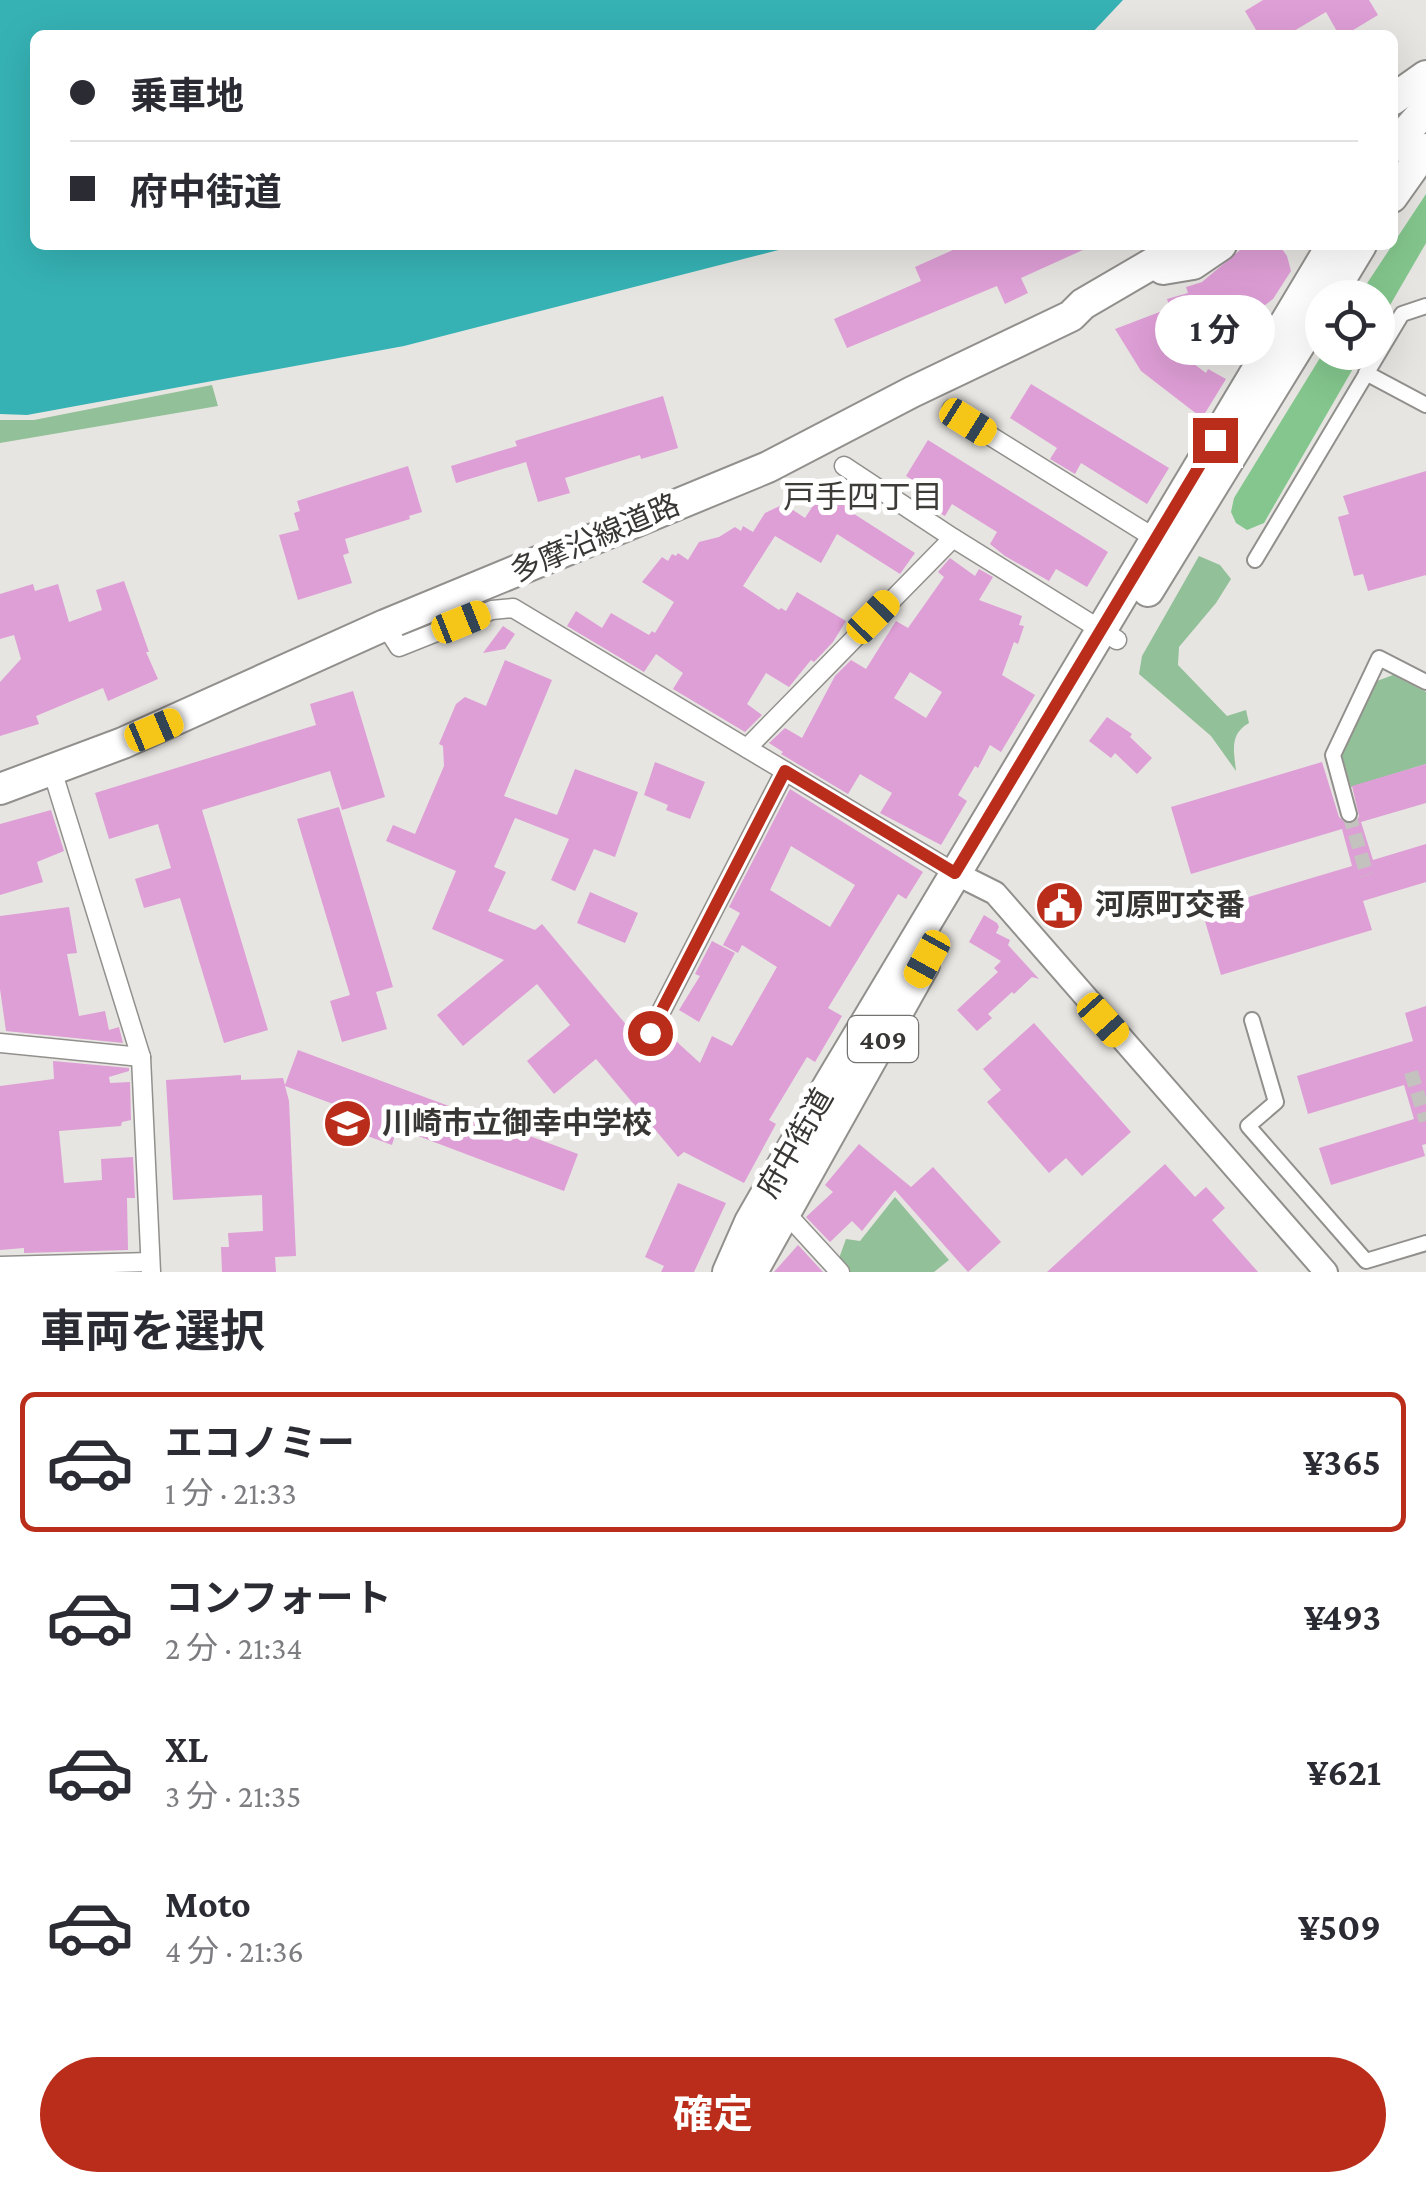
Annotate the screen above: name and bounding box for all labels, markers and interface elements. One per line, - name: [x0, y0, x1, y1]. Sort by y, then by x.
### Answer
- text: 乗車地: [130, 75, 244, 117]
- text: 府中街道: [130, 171, 282, 213]
- map controls: [1305, 280, 1395, 370]
- button: locate: [1305, 280, 1395, 370]
- callout: 1 分: [1155, 295, 1275, 365]
- text: 1 分: [1190, 312, 1240, 348]
- car: [935, 393, 1001, 451]
- route end: [1193, 418, 1238, 463]
- district label: 戸手四丁目: [783, 479, 943, 515]
- street label: 多摩沿線道路: [506, 487, 684, 588]
- car: [841, 585, 905, 649]
- car: [428, 597, 494, 647]
- car: [121, 704, 187, 756]
- public building icon: 河原町交番: [1034, 879, 1086, 931]
- place label: 河原町交番: [1095, 888, 1245, 921]
- car: [899, 925, 955, 993]
- car: [1072, 988, 1134, 1052]
- route start: [628, 1011, 673, 1056]
- road number: 409: [848, 1016, 918, 1062]
- street label: 府中街道: [750, 1083, 839, 1203]
- school or university icon: 川崎市立御幸中学校: [321, 1097, 373, 1149]
- place label: 川崎市立御幸中学校: [382, 1106, 652, 1139]
- text: 車両を選択: [40, 1307, 265, 1357]
- icon: car: [45, 1417, 135, 1507]
- text: エコノミー: [165, 1422, 355, 1464]
- text: ¥365: [1303, 1441, 1381, 1483]
- text: 1 分 · 21:33: [165, 1475, 297, 1511]
- icon: car: [45, 1572, 135, 1662]
- text: コンフォート: [165, 1577, 392, 1619]
- text: ¥493: [1304, 1596, 1381, 1638]
- text: 2 分 · 21:34: [165, 1630, 303, 1666]
- icon: car: [45, 1727, 135, 1817]
- text: XL: [165, 1728, 208, 1770]
- text: ¥621: [1307, 1751, 1381, 1793]
- text: 3 分 · 21:35: [165, 1778, 301, 1814]
- icon: car: [45, 1882, 135, 1972]
- text: Moto: [165, 1883, 251, 1925]
- text: ¥509: [1298, 1906, 1381, 1948]
- text: 4 分 · 21:36: [165, 1933, 304, 1969]
- button: 確定: [40, 2057, 1386, 2172]

